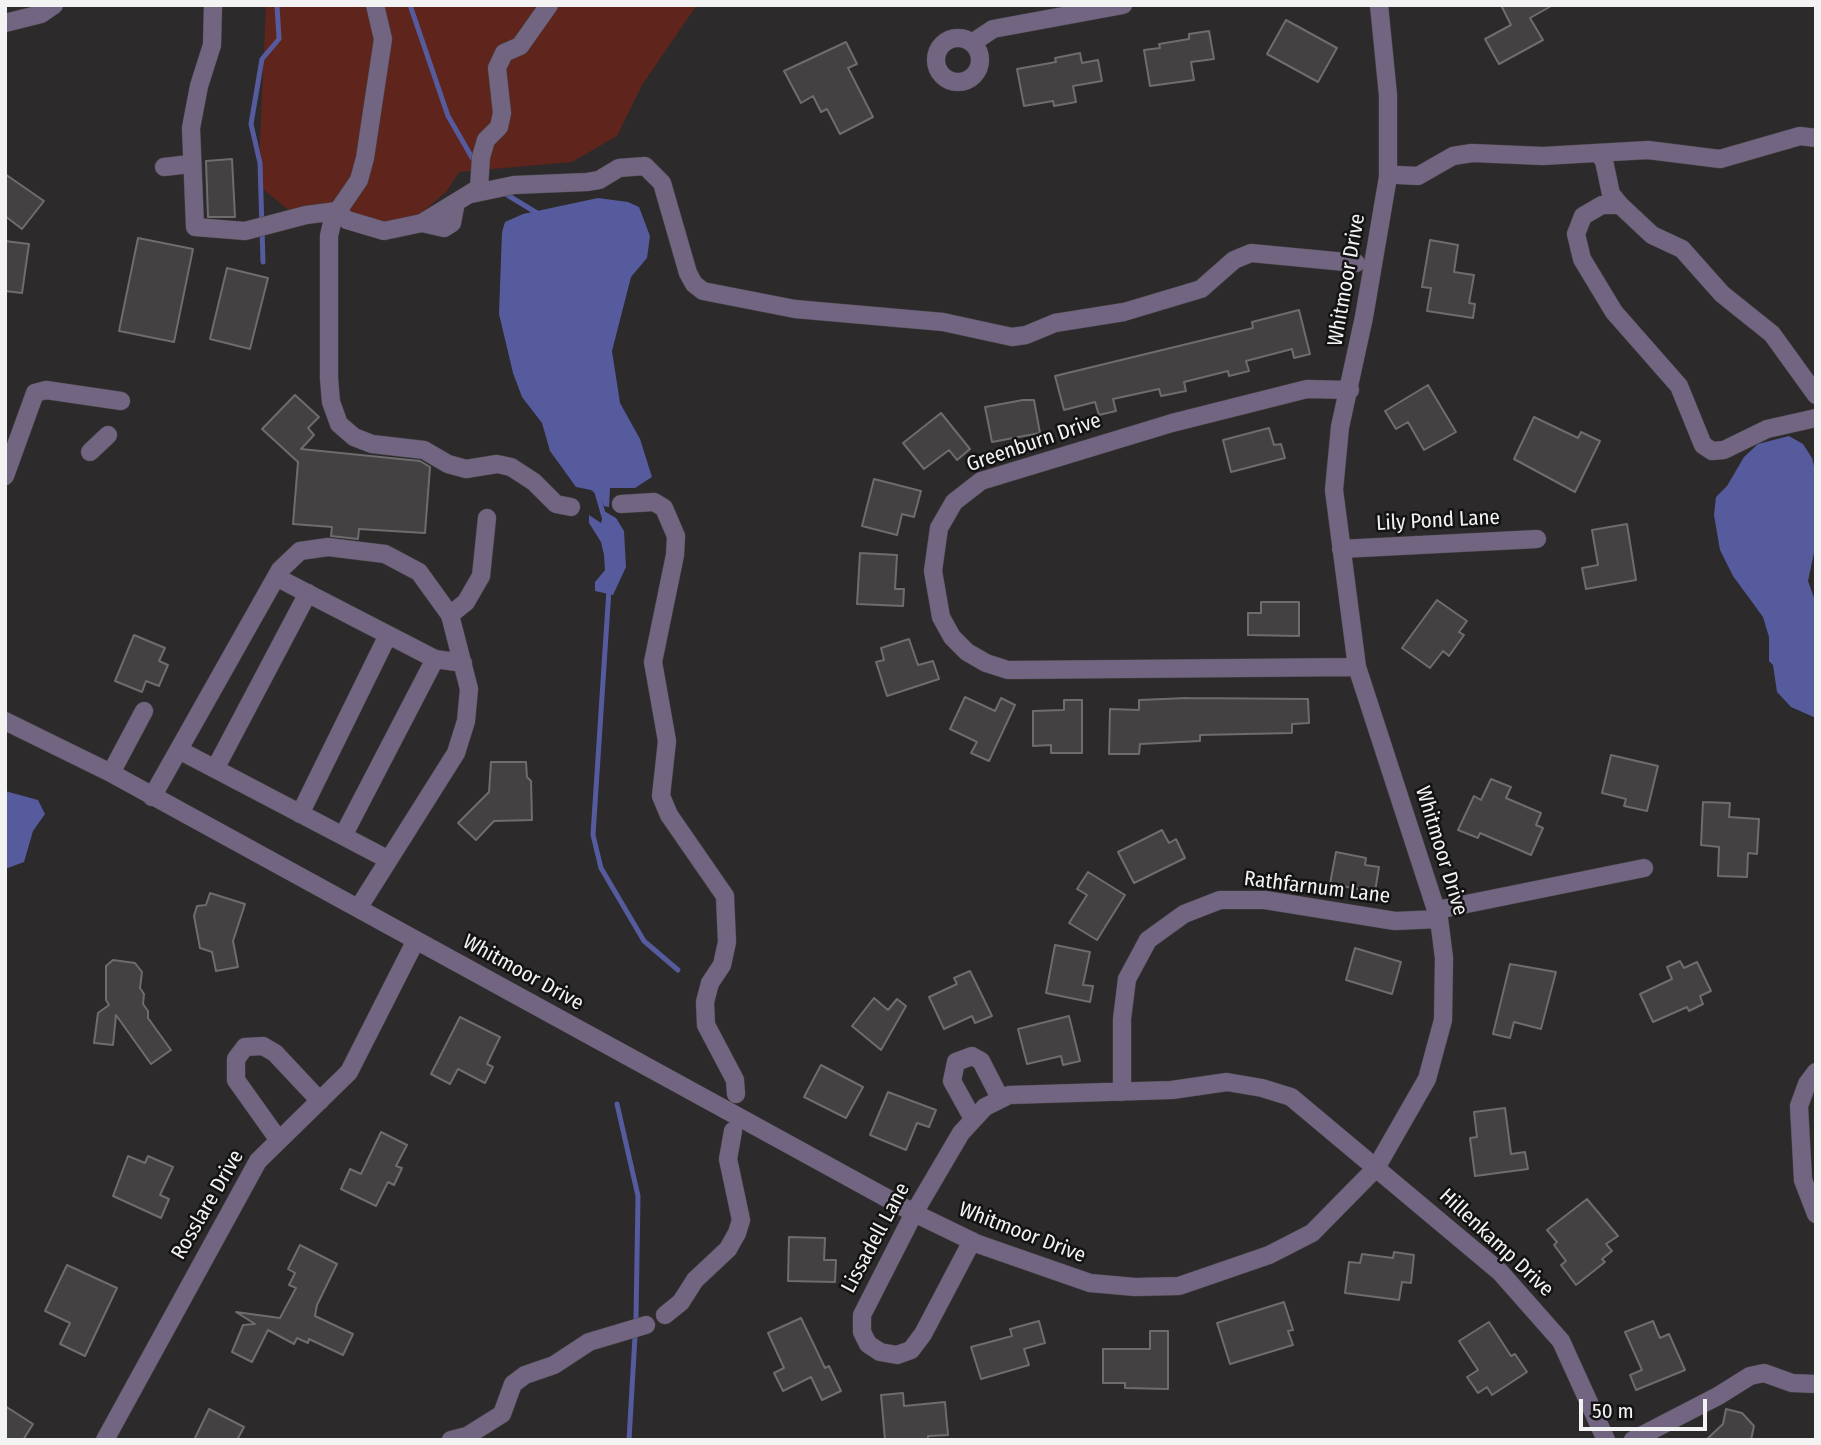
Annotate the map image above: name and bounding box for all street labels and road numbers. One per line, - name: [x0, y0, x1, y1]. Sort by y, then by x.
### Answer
- street label: Whitmoor Drive: [1323, 212, 1371, 348]
- street label: Greenburn Drive: [963, 408, 1105, 478]
- street label: Lily Pond Lane: [1376, 505, 1500, 537]
- street label: Whitmoor Drive: [1409, 783, 1473, 919]
- street label: Rathfarnum Lane: [1242, 867, 1392, 909]
- street label: Whitmoor Drive: [458, 930, 588, 1016]
- street label: Rosslare Drive: [167, 1146, 249, 1264]
- street label: Lissadell Lane: [836, 1179, 916, 1297]
- street label: Hillenkamp Drive: [1434, 1184, 1558, 1302]
- street label: Whitmoor Drive: [955, 1197, 1089, 1269]

